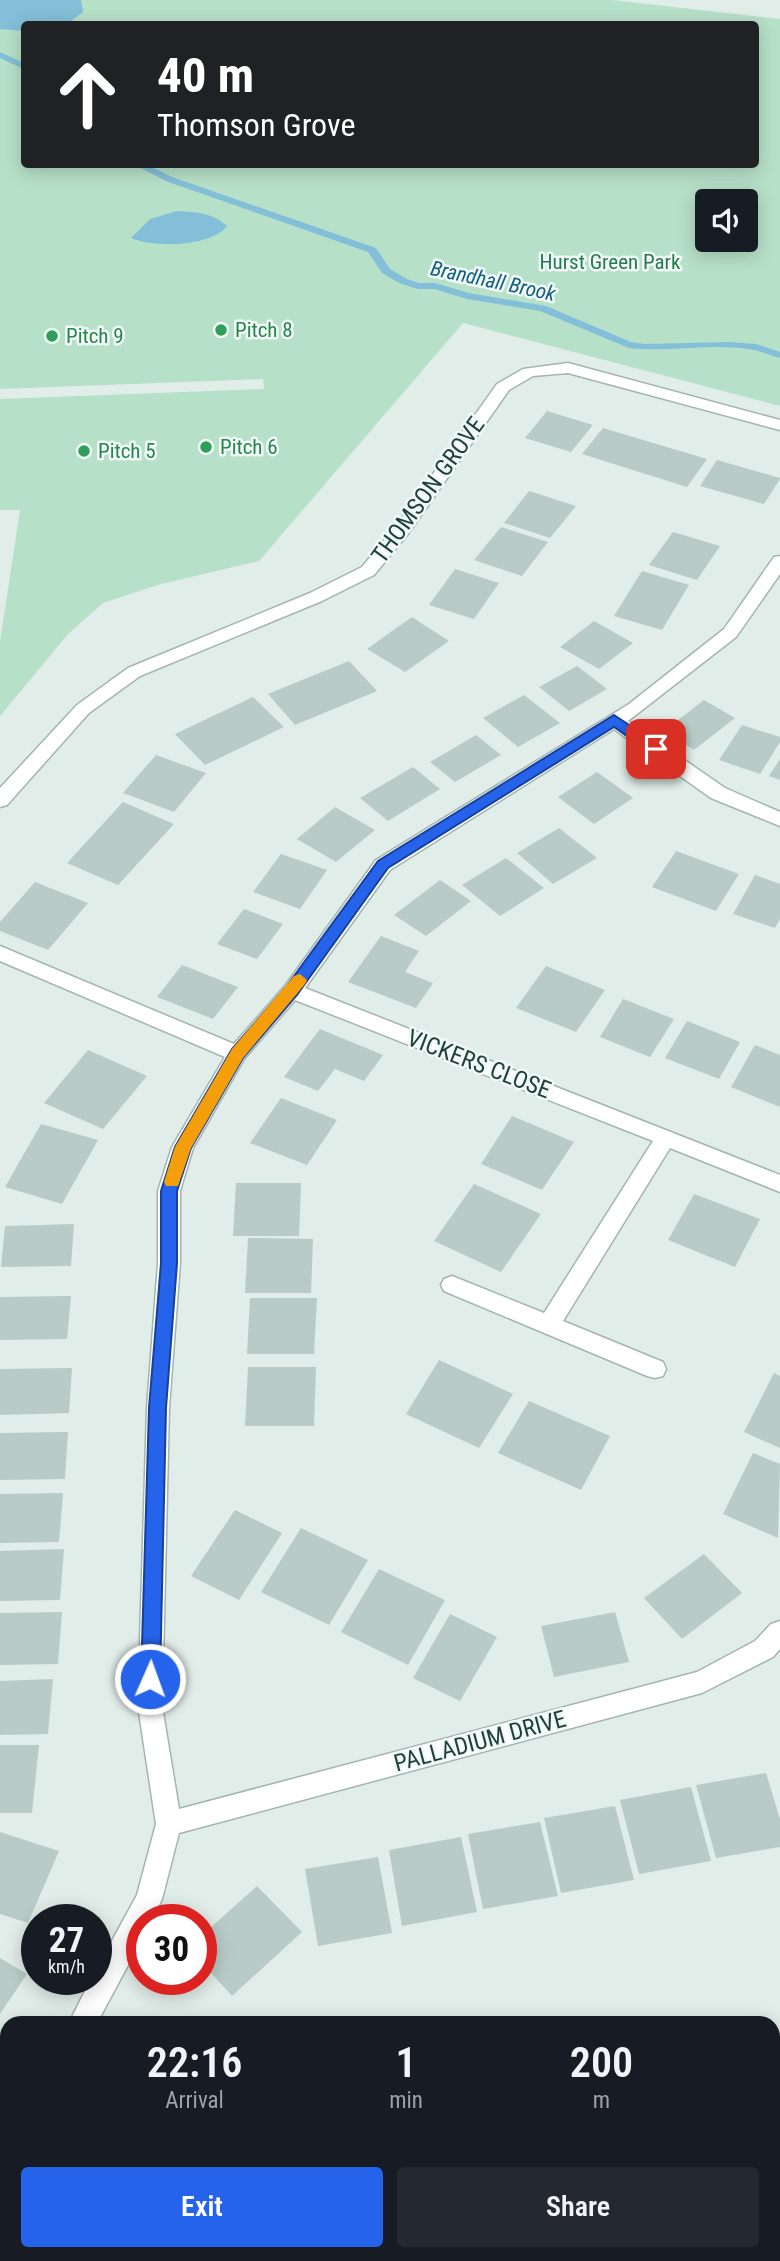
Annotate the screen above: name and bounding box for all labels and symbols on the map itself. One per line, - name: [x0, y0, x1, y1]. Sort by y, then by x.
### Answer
- park label: Hurst Green Park: [540, 250, 681, 274]
- water label: Brandhall Brook: [428, 256, 558, 306]
- place label: Pitch 8: [235, 318, 293, 342]
- marker: Pitch 8: [213, 322, 229, 338]
- place label: Pitch 9: [66, 324, 124, 348]
- marker: Pitch 9: [44, 328, 60, 344]
- street label: THOMSON GROVE: [366, 411, 490, 568]
- place label: Pitch 6: [220, 435, 278, 459]
- place label: Pitch 5: [98, 439, 156, 463]
- marker: Pitch 6: [198, 439, 214, 455]
- marker: Pitch 5: [76, 443, 92, 459]
- pin: [626, 719, 686, 779]
- street label: VICKERS CLOSE: [403, 1024, 555, 1104]
- position arrow: [113, 1642, 187, 1716]
- street label: PALLADIUM DRIVE: [391, 1705, 569, 1777]
- speed limit sign: 30: [126, 1904, 217, 1995]

